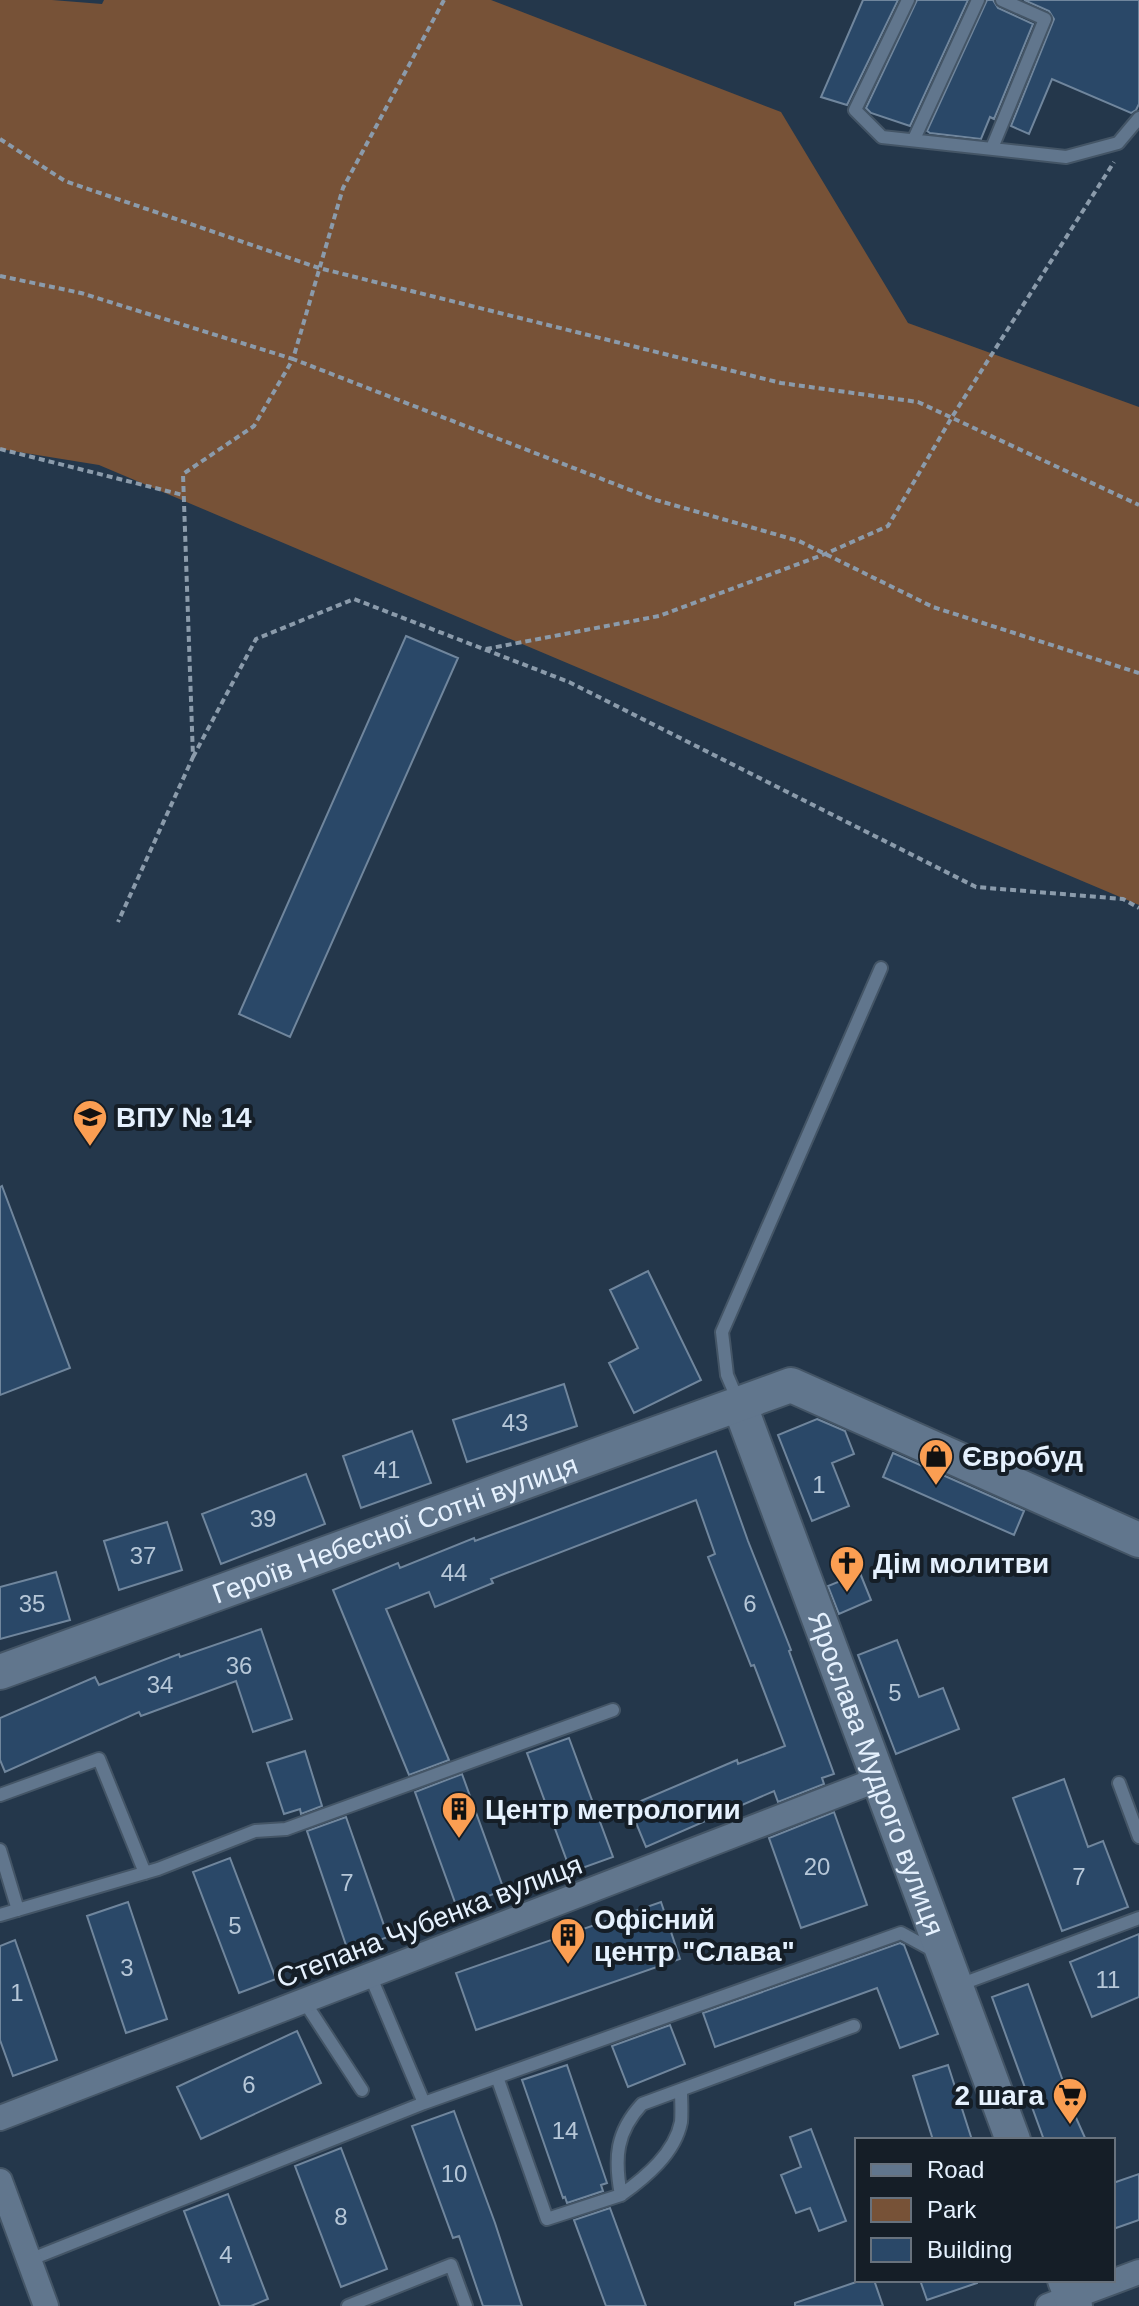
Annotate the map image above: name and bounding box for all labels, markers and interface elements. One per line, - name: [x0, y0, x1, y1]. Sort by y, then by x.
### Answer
- school or university icon: ВПУ № 14: [71, 1098, 109, 1148]
- place label: ВПУ № 14: [116, 1102, 252, 1133]
- house number: 43: [502, 1409, 528, 1436]
- shop icon: Євробуд: [917, 1437, 955, 1487]
- place label: Євробуд: [962, 1441, 1083, 1472]
- street label: Героїв Небесної Сотні вулиця: [208, 1449, 582, 1610]
- house number: 41: [374, 1456, 400, 1483]
- house number: 1: [812, 1471, 826, 1498]
- house number: 39: [250, 1505, 276, 1532]
- house number: 37: [130, 1542, 156, 1569]
- church icon: Дім молитви: [828, 1544, 866, 1594]
- place label: Дім молитви: [873, 1548, 1049, 1579]
- house number: 44: [441, 1559, 467, 1586]
- house number: 35: [19, 1590, 45, 1617]
- house number: 6: [743, 1590, 757, 1617]
- street label: Ярослава Мудрого вулиця: [802, 1607, 951, 1940]
- house number: 36: [226, 1652, 252, 1679]
- house number: 34: [147, 1671, 173, 1698]
- house number: 5: [888, 1679, 902, 1706]
- building icon: Центр метрологии: [440, 1790, 478, 1840]
- place label: Центр метрологии: [485, 1794, 741, 1825]
- street label: Степана Чубенка вулиця: [272, 1849, 586, 1994]
- house number: 20: [804, 1853, 830, 1880]
- house number: 7: [1072, 1863, 1086, 1890]
- house number: 7: [340, 1869, 354, 1896]
- place label: Офісний центр "Слава": [594, 1904, 795, 1967]
- house number: 5: [228, 1912, 242, 1939]
- building icon: Офісний центр "Слава": [549, 1916, 587, 1966]
- house number: 3: [120, 1954, 134, 1981]
- house number: 11: [1096, 1966, 1120, 1993]
- house number: 1: [10, 1979, 24, 2006]
- house number: 6: [242, 2071, 256, 2098]
- supermarket icon: 2 шага: [1051, 2076, 1089, 2126]
- place label: 2 шага: [955, 2080, 1044, 2111]
- house number: 14: [552, 2117, 578, 2144]
- legend: [855, 2138, 1115, 2282]
- text: Road: [927, 2156, 984, 2183]
- house number: 10: [441, 2160, 467, 2187]
- text: Park: [927, 2196, 977, 2223]
- house number: 8: [334, 2203, 348, 2230]
- text: Building: [927, 2236, 1012, 2263]
- house number: 4: [219, 2241, 233, 2268]

